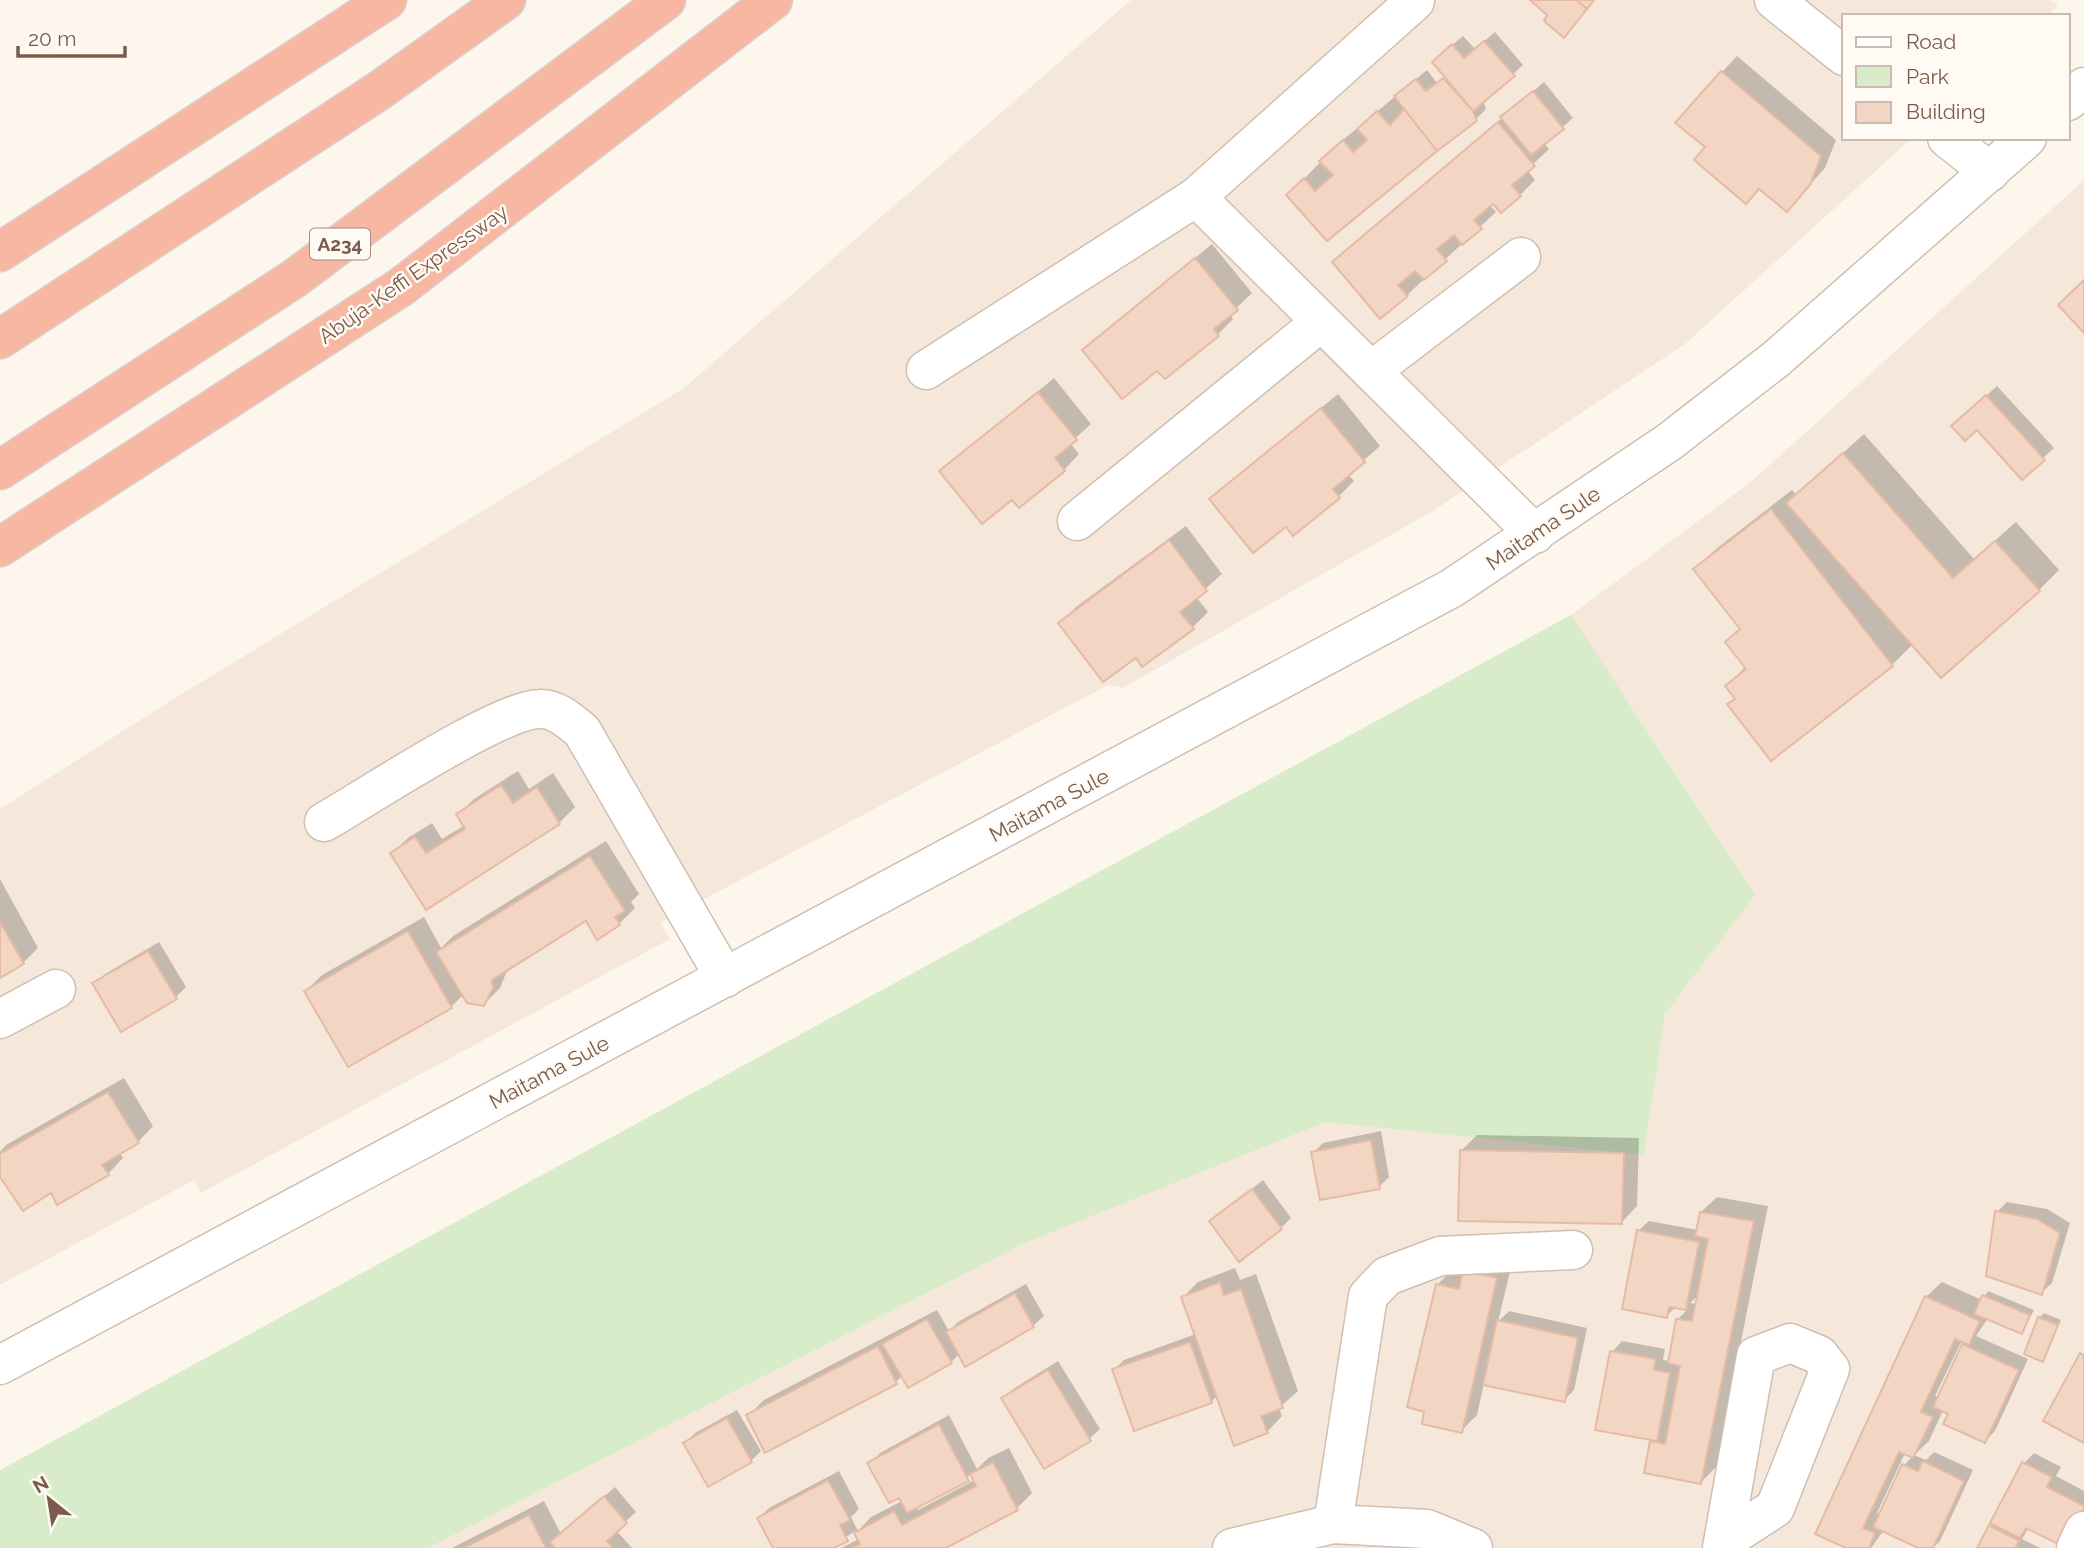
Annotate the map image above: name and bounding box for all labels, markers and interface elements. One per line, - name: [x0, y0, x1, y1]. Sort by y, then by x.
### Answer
- scale bar: [18, 14, 124, 58]
- legend: [1842, 14, 2070, 140]
- text: 20 m: [28, 26, 76, 51]
- text: Road: [1906, 29, 1956, 54]
- text: Park: [1906, 64, 1949, 89]
- text: Building: [1906, 99, 1986, 124]
- street label: Abuja-Keffi Expressway: [313, 199, 513, 349]
- road number: A234: [310, 228, 370, 260]
- street label: Maitama Sule: [1481, 481, 1605, 575]
- street label: Maitama Sule: [985, 763, 1113, 847]
- street label: Maitama Sule: [485, 1030, 613, 1114]
- north arrow: [14, 1464, 84, 1534]
- text: N: [29, 1471, 52, 1497]

